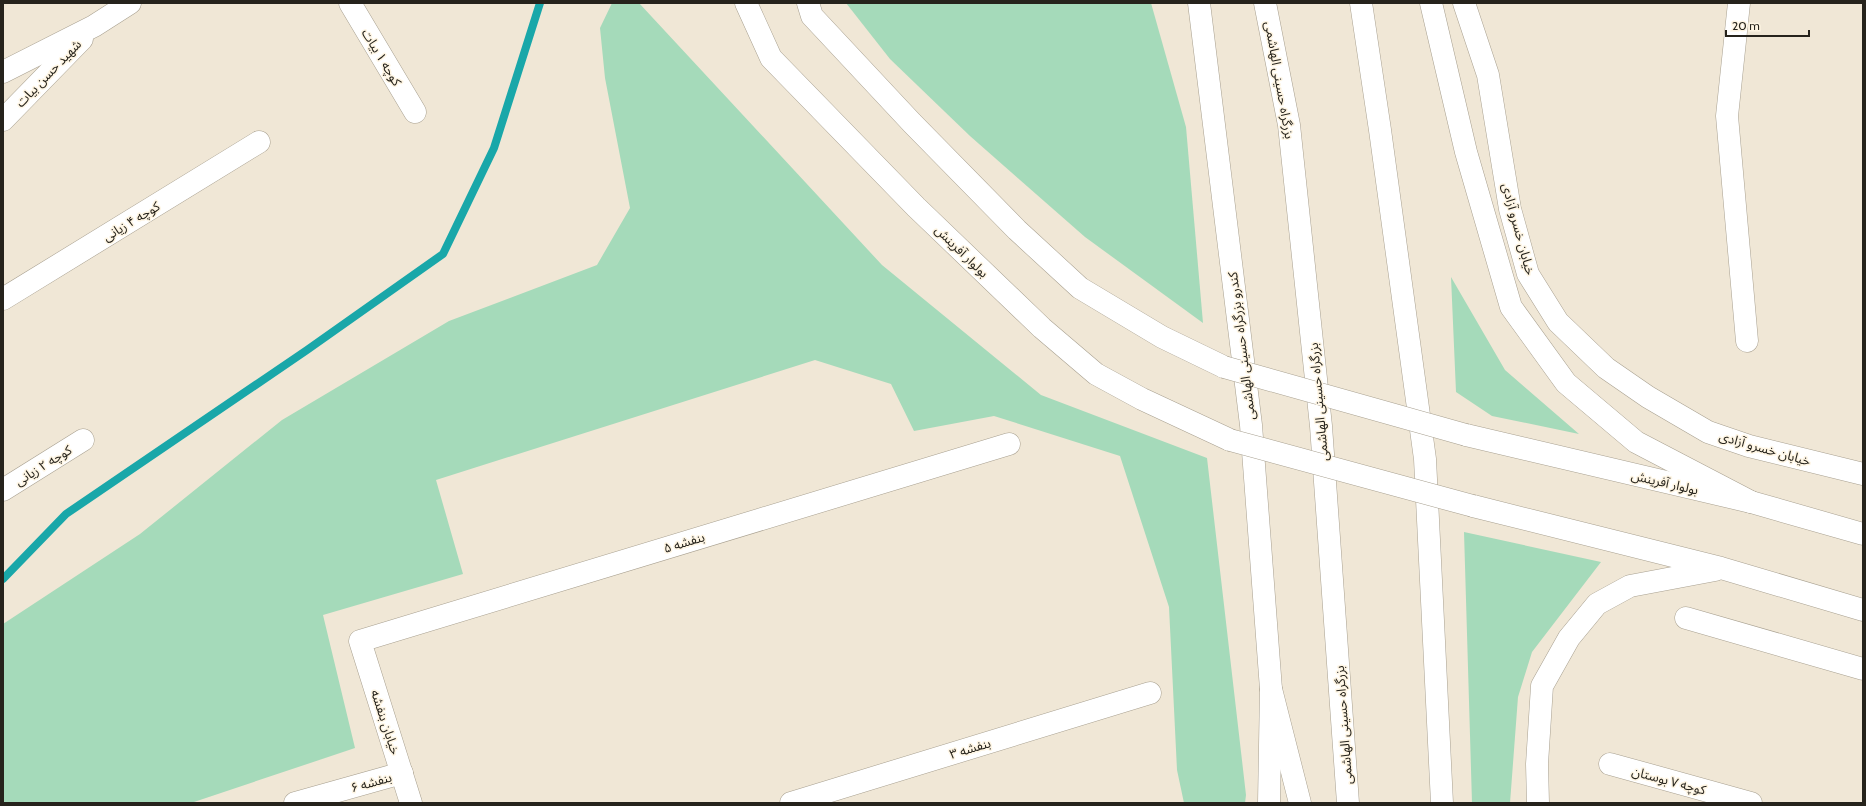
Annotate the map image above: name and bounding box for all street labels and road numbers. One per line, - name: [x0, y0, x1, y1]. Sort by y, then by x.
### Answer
- street label: بزرگراه حسینی الهاشمی: [1261, 20, 1298, 140]
- street label: کوچه ۱ بیات: [357, 26, 406, 90]
- street label: شهید حسن بیات: [12, 36, 85, 111]
- street label: خیابان خسرو آزادی: [1498, 181, 1539, 277]
- street label: کوچه ۴ زیانی: [99, 197, 164, 246]
- street label: بولوار آفرینش: [931, 221, 992, 281]
- street label: کندرو بزرگراه حسینی الهاشمی: [1224, 270, 1259, 421]
- street label: بزرگراه حسینی الهاشمی: [1305, 342, 1332, 462]
- street label: خیابان خسرو آزادی: [1717, 427, 1813, 470]
- street label: کوچه ۲ زیانی: [12, 441, 76, 490]
- street label: بولوار آفرینش: [1630, 467, 1700, 498]
- street label: بنفشه ۵: [662, 528, 706, 556]
- street label: بزرگراه حسینی الهاشمی: [1331, 665, 1356, 785]
- street label: خیابان بنفشه: [367, 688, 404, 757]
- street label: بنفشه ۳: [948, 734, 992, 762]
- street label: کوچه ۷ بوستان: [1630, 762, 1708, 800]
- street label: بنفشه ۶: [349, 769, 393, 796]

